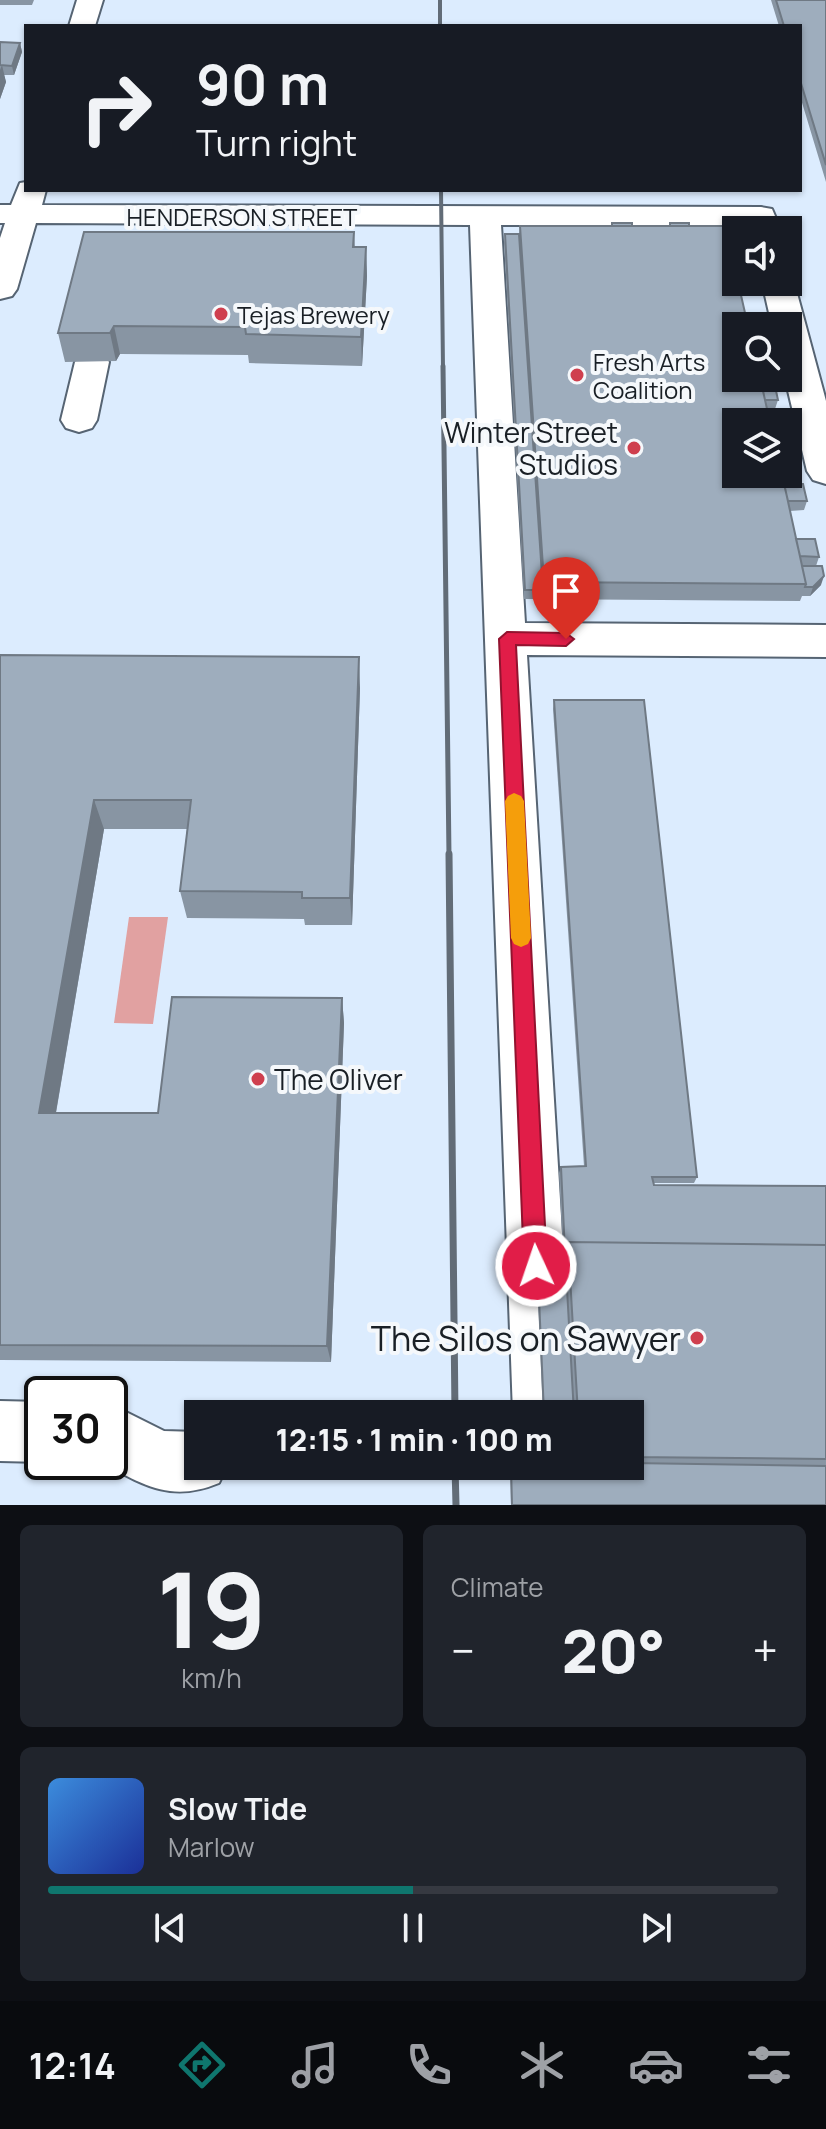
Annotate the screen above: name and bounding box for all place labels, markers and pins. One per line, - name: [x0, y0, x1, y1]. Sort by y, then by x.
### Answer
- place label: Tejas Brewery: [237, 298, 390, 331]
- marker: Tejas Brewery: [212, 305, 230, 323]
- place label: Fresh Arts Coalition: [593, 345, 705, 406]
- marker: Fresh Arts Coalition: [568, 366, 586, 384]
- place label: Winter Street Studios: [444, 413, 618, 483]
- marker: Winter Street Studios: [625, 439, 643, 457]
- pin: [532, 557, 600, 639]
- place label: The Oliver: [274, 1060, 403, 1098]
- marker: The Oliver: [249, 1070, 267, 1088]
- place label: The Silos on Sawyer: [371, 1315, 681, 1361]
- marker: The Silos on Sawyer: [688, 1329, 706, 1347]

